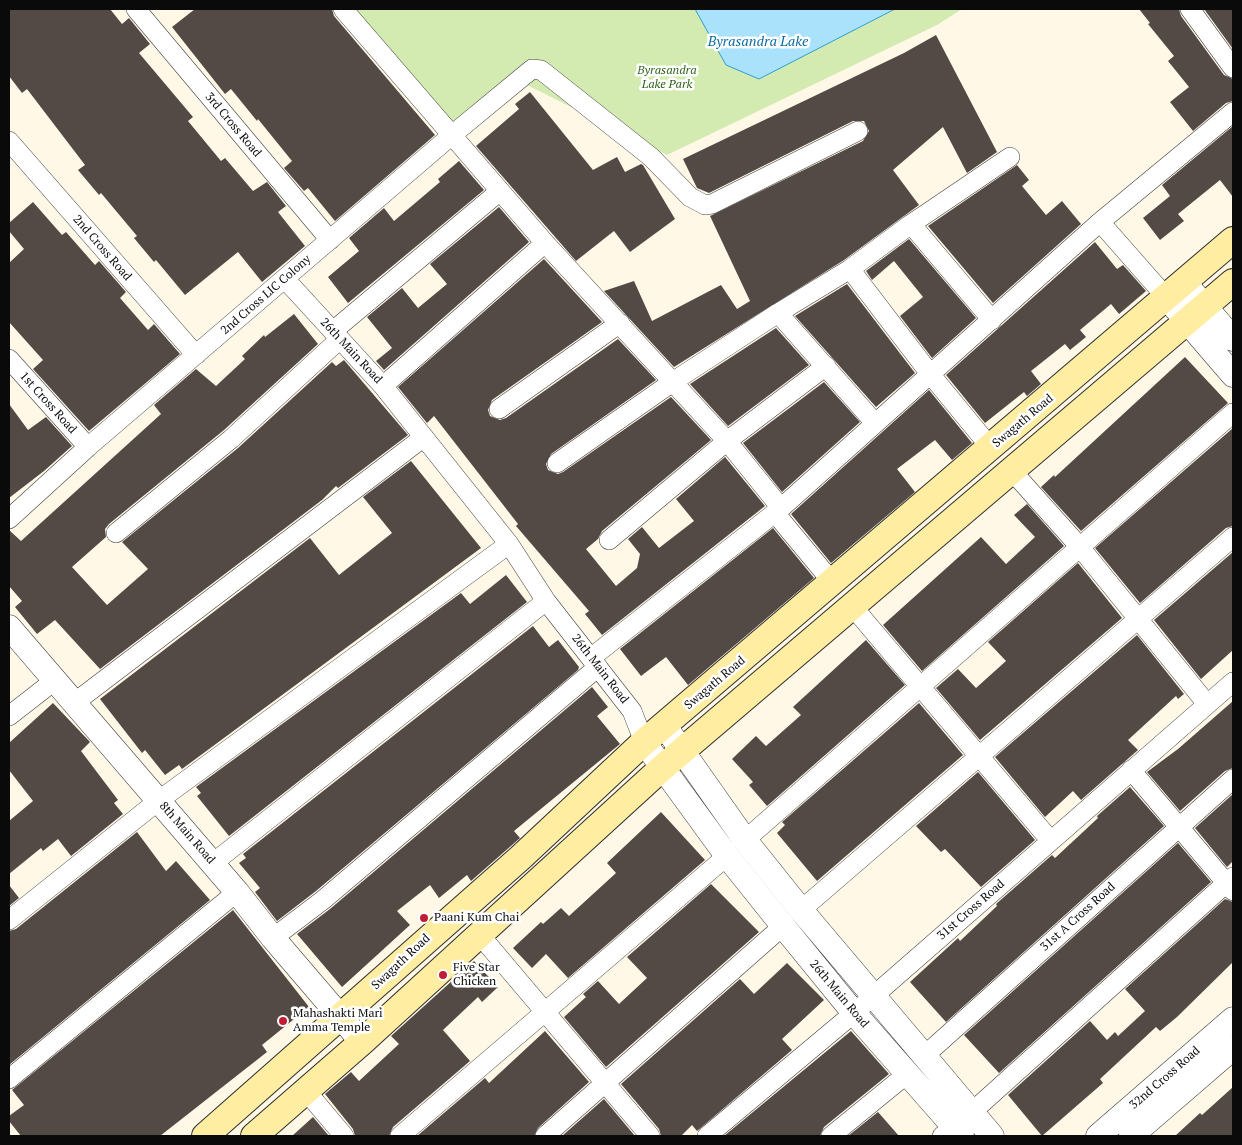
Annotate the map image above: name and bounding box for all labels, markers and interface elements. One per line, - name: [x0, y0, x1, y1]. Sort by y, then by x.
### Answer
- water label: Byrasandra Lake: [708, 34, 808, 50]
- park label: Byrasandra Lake Park: [637, 64, 697, 92]
- street label: 3rd Cross Road: [202, 90, 264, 160]
- street label: 2nd Cross Road: [70, 212, 134, 284]
- street label: 2nd Cross LIC Colony: [218, 252, 314, 338]
- street label: 26th Main Road: [317, 315, 385, 387]
- street label: 1st Cross Road: [17, 369, 79, 437]
- street label: Swagath Road: [990, 391, 1056, 451]
- street label: 26th Main Road: [568, 631, 632, 707]
- street label: Swagath Road: [682, 653, 748, 713]
- street label: 8th Main Road: [156, 799, 218, 867]
- street label: 31st Cross Road: [934, 877, 1008, 943]
- street label: 31st A Cross Road: [1038, 880, 1118, 954]
- place label: Paani Kum Chai: [434, 911, 519, 925]
- marker: Paani Kum Chai: [418, 912, 430, 924]
- street label: Swagath Road: [369, 931, 433, 993]
- street label: 26th Main Road: [806, 957, 872, 1031]
- place label: Five Star Chicken: [453, 961, 500, 989]
- marker: Five Star Chicken: [437, 969, 449, 981]
- place label: Mahashakti Mari Amma Temple: [293, 1007, 383, 1035]
- marker: Mahashakti Mari Amma Temple: [277, 1015, 289, 1027]
- street label: 32nd Cross Road: [1127, 1044, 1203, 1112]

